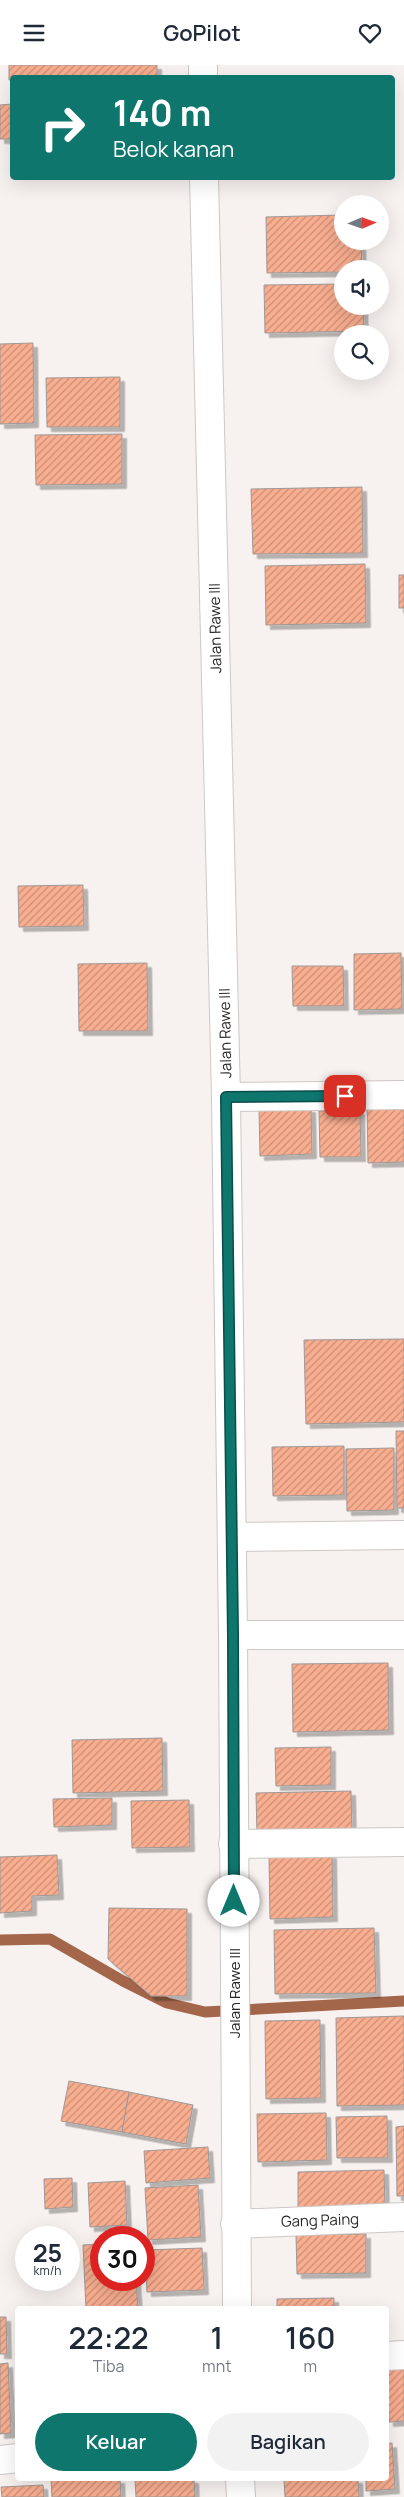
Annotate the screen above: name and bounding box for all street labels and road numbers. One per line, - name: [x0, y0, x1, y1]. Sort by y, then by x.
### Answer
- street label: Jalan Rawe III: [204, 583, 226, 673]
- street label: Jalan Rawe III: [214, 988, 236, 1078]
- street label: Jalan Rawe III: [224, 1948, 245, 2038]
- street label: Gang Paing: [281, 2208, 359, 2232]

